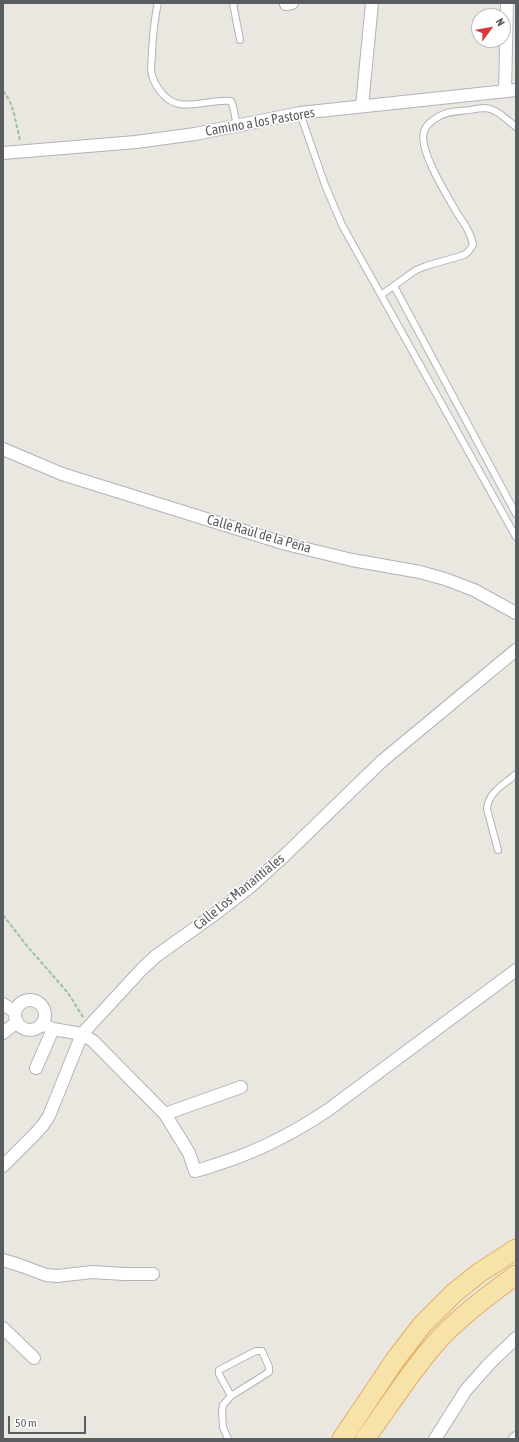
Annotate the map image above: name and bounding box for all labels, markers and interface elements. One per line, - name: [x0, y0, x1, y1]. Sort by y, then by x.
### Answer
- north arrow: [471, 8, 511, 48]
- text: N: [494, 16, 507, 28]
- street label: Camino a los Pastores: [204, 104, 316, 140]
- street label: Calle Raúl de la Peña: [205, 511, 313, 557]
- street label: Calle Los Manantiales: [190, 850, 288, 934]
- scale bar: [10, 1408, 88, 1434]
- text: 50 m: [15, 1416, 37, 1430]

